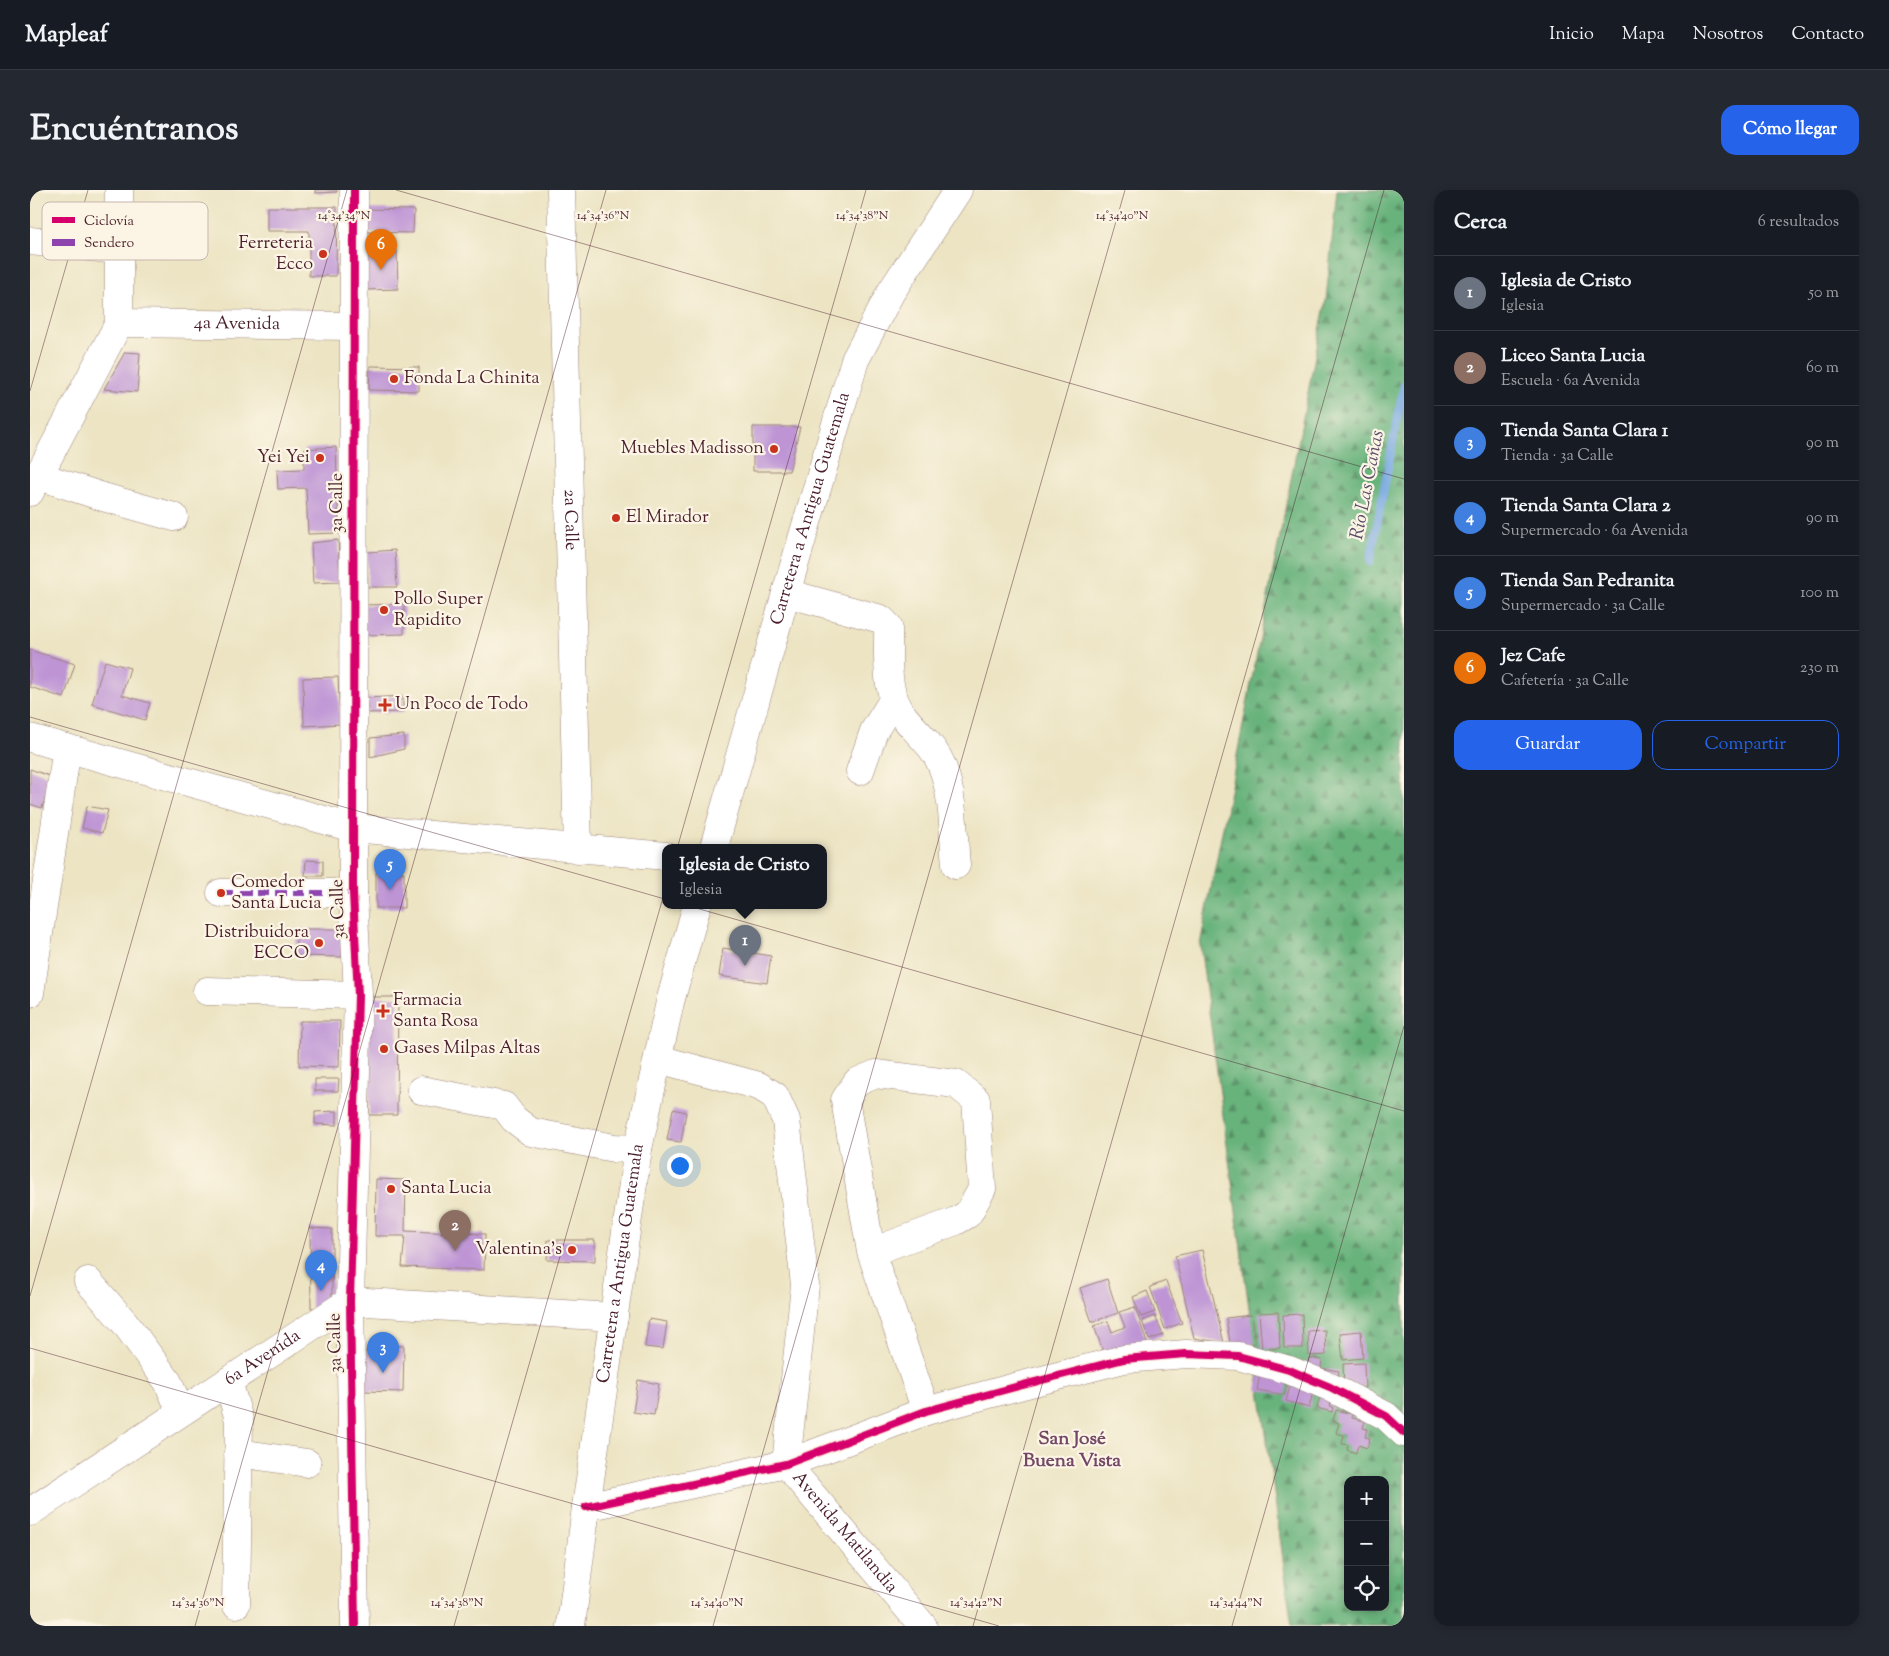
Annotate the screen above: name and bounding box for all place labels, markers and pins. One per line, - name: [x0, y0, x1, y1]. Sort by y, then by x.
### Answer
- pin: 6: [365, 229, 397, 270]
- place label: Ferreteria Ecco: [238, 231, 313, 278]
- marker: Ferreteria Ecco: [317, 248, 329, 260]
- place label: Fonda La Chinita: [404, 366, 540, 392]
- marker: Fonda La Chinita: [388, 373, 400, 385]
- place label: Muebles Madisson: [621, 436, 764, 462]
- marker: Muebles Madisson: [768, 443, 780, 455]
- place label: Yei Yei: [257, 445, 310, 471]
- marker: Yei Yei: [314, 452, 326, 464]
- place label: El Mirador: [626, 505, 709, 531]
- marker: El Mirador: [610, 512, 622, 524]
- place label: Pollo Super Rapidito: [394, 587, 483, 634]
- marker: Pollo Super Rapidito: [378, 604, 390, 616]
- place label: Un Poco de Todo: [395, 692, 528, 718]
- marker: Un Poco de Todo: [379, 699, 391, 711]
- pin: 5: [374, 849, 406, 890]
- place label: Comedor Santa Lucia: [231, 870, 322, 917]
- marker: Comedor Santa Lucia: [215, 887, 227, 899]
- place label: Distribuidora ECCO: [205, 920, 309, 967]
- pin: 1: [729, 925, 761, 966]
- marker: Distribuidora ECCO: [313, 937, 325, 949]
- place label: Farmacia Santa Rosa: [393, 988, 478, 1035]
- marker: Farmacia Santa Rosa: [377, 1005, 389, 1017]
- place label: Gases Milpas Altas: [394, 1036, 540, 1062]
- marker: Gases Milpas Altas: [378, 1043, 390, 1055]
- place label: Santa Lucia: [401, 1176, 492, 1202]
- marker: Santa Lucia: [385, 1183, 397, 1195]
- pin: 2: [439, 1210, 471, 1251]
- place label: Valentina's: [475, 1237, 562, 1263]
- marker: Valentina's: [566, 1244, 578, 1256]
- pin: 4: [305, 1250, 337, 1291]
- pin: 3: [367, 1332, 399, 1373]

